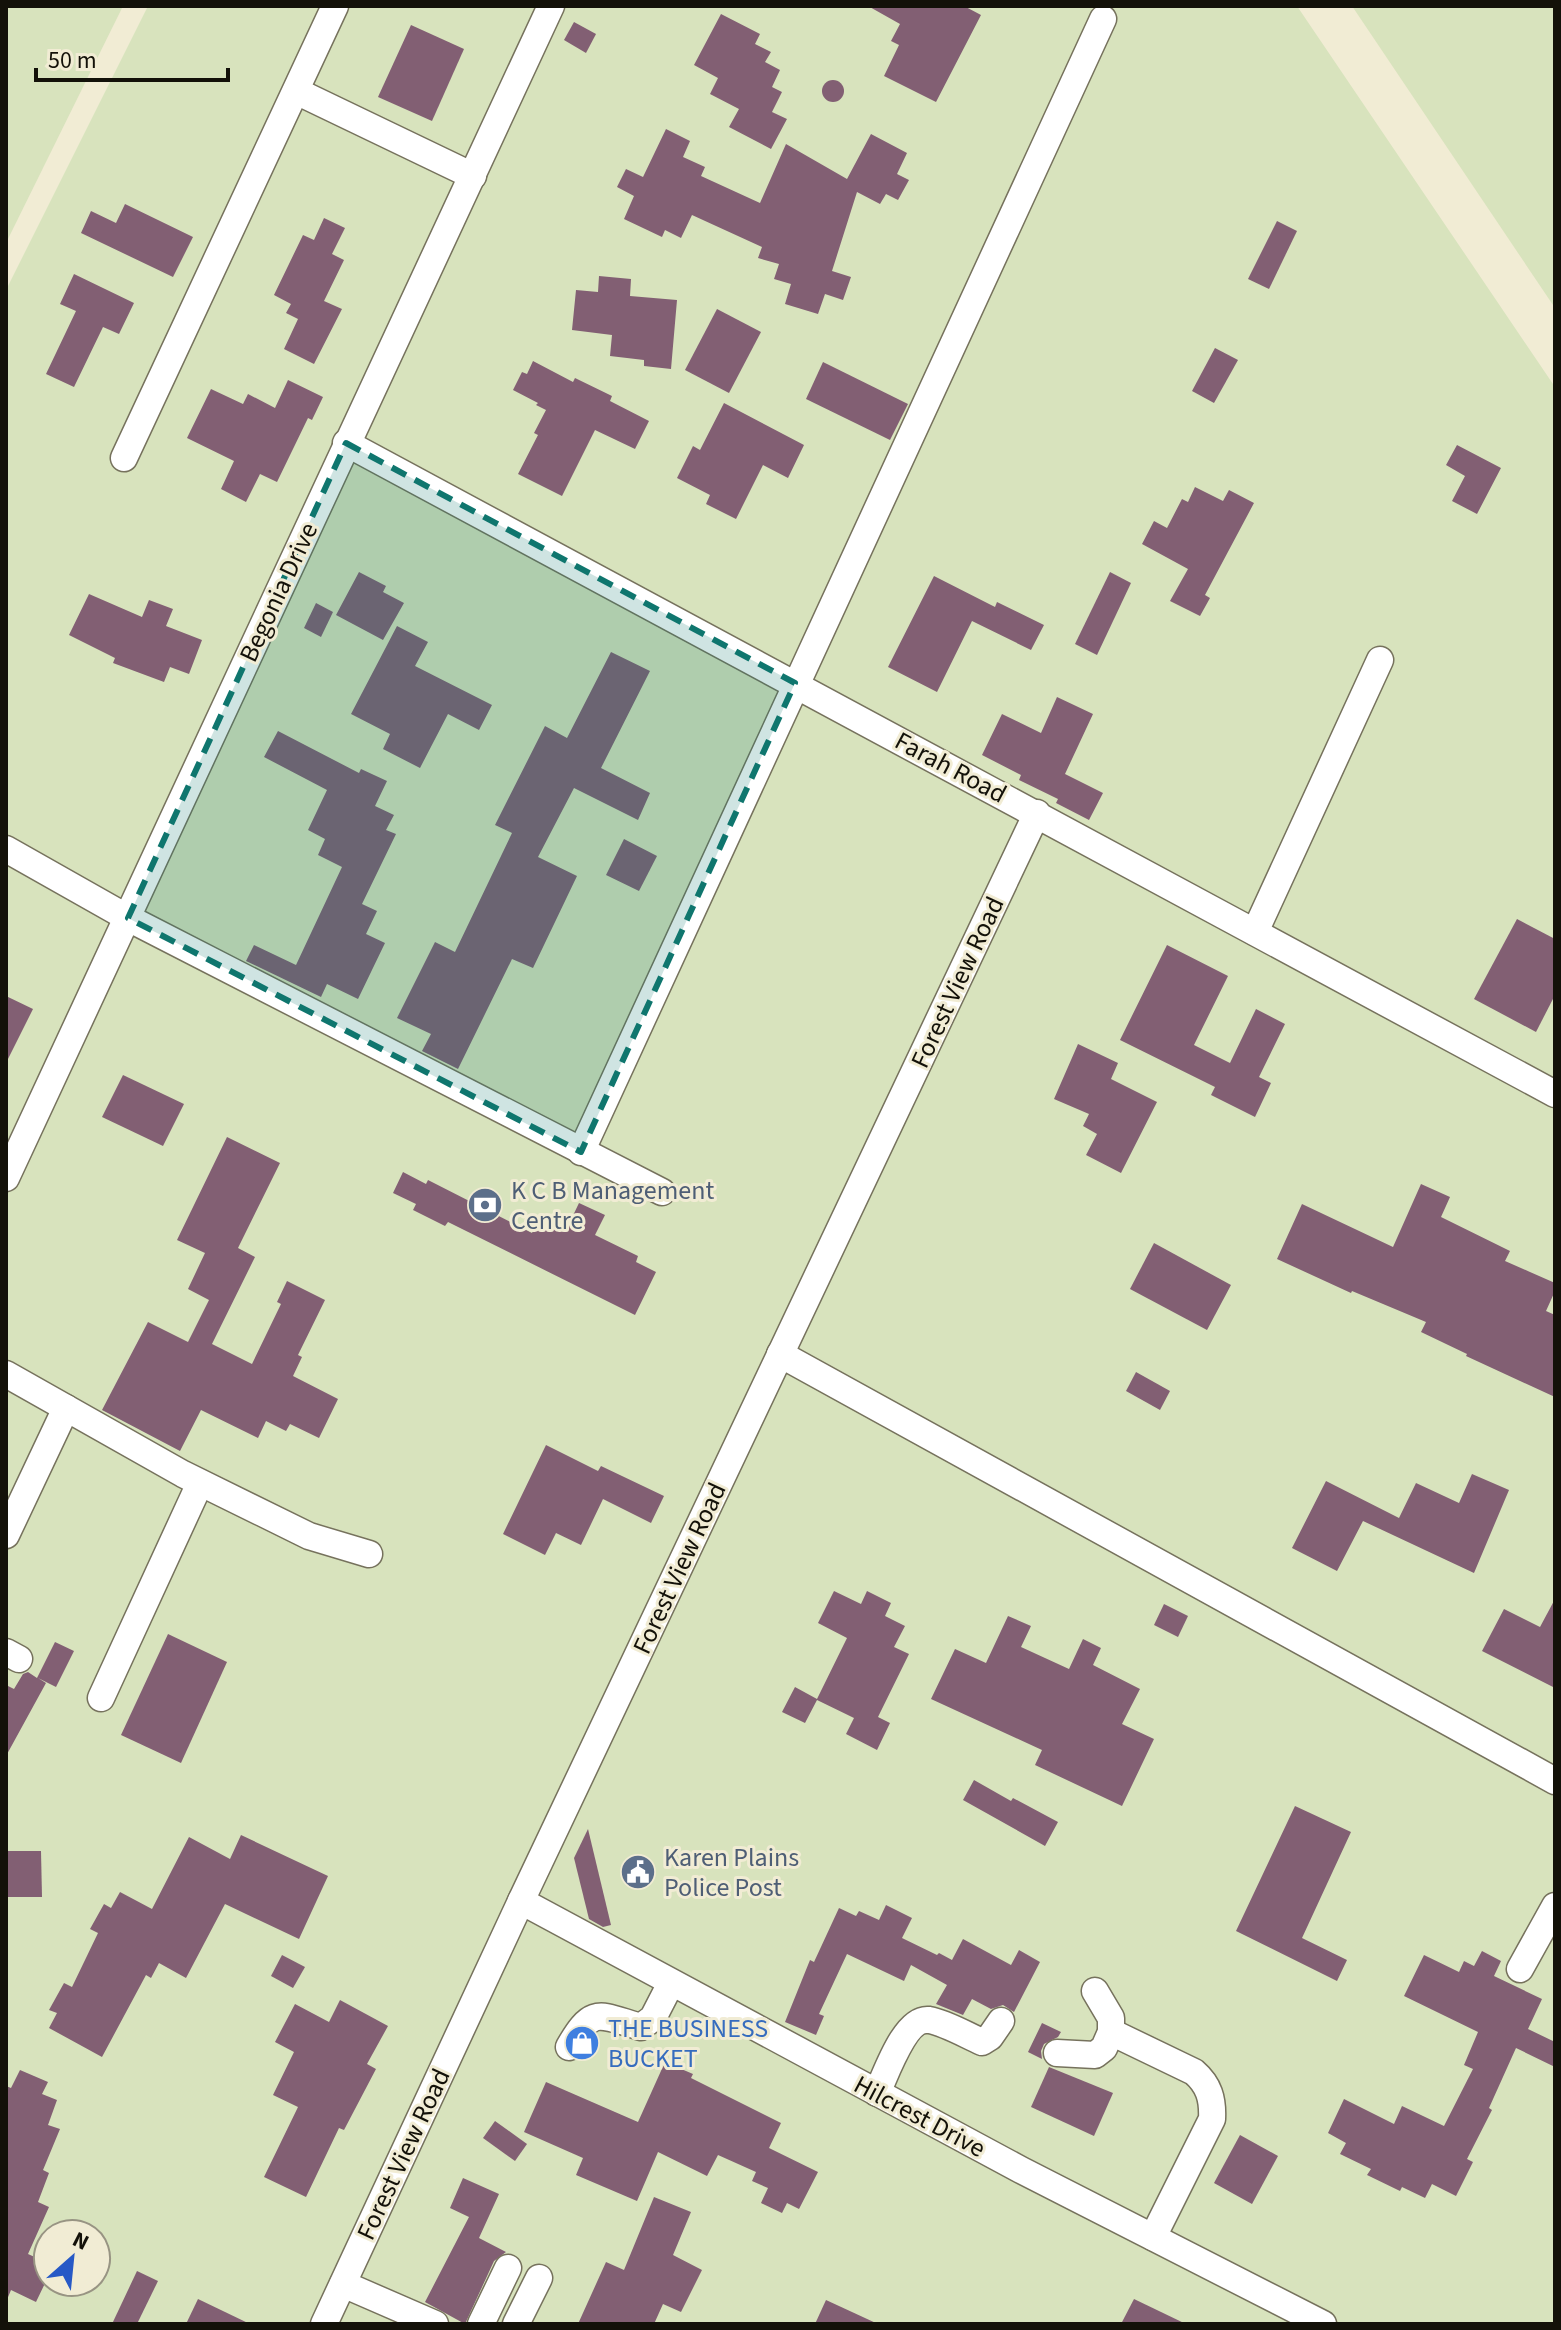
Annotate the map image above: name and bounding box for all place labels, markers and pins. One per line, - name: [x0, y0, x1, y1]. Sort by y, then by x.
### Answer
- place label: K C B Management Centre: [511, 1172, 714, 1239]
- bank icon: K C B Management Centre: [466, 1186, 504, 1224]
- place label: Karen Plains Police Post: [664, 1839, 799, 1906]
- public building icon: Karen Plains Police Post: [619, 1853, 657, 1891]
- place label: THE BUSINESS BUCKET: [608, 2010, 768, 2077]
- shop icon: THE BUSINESS BUCKET: [563, 2024, 601, 2062]

